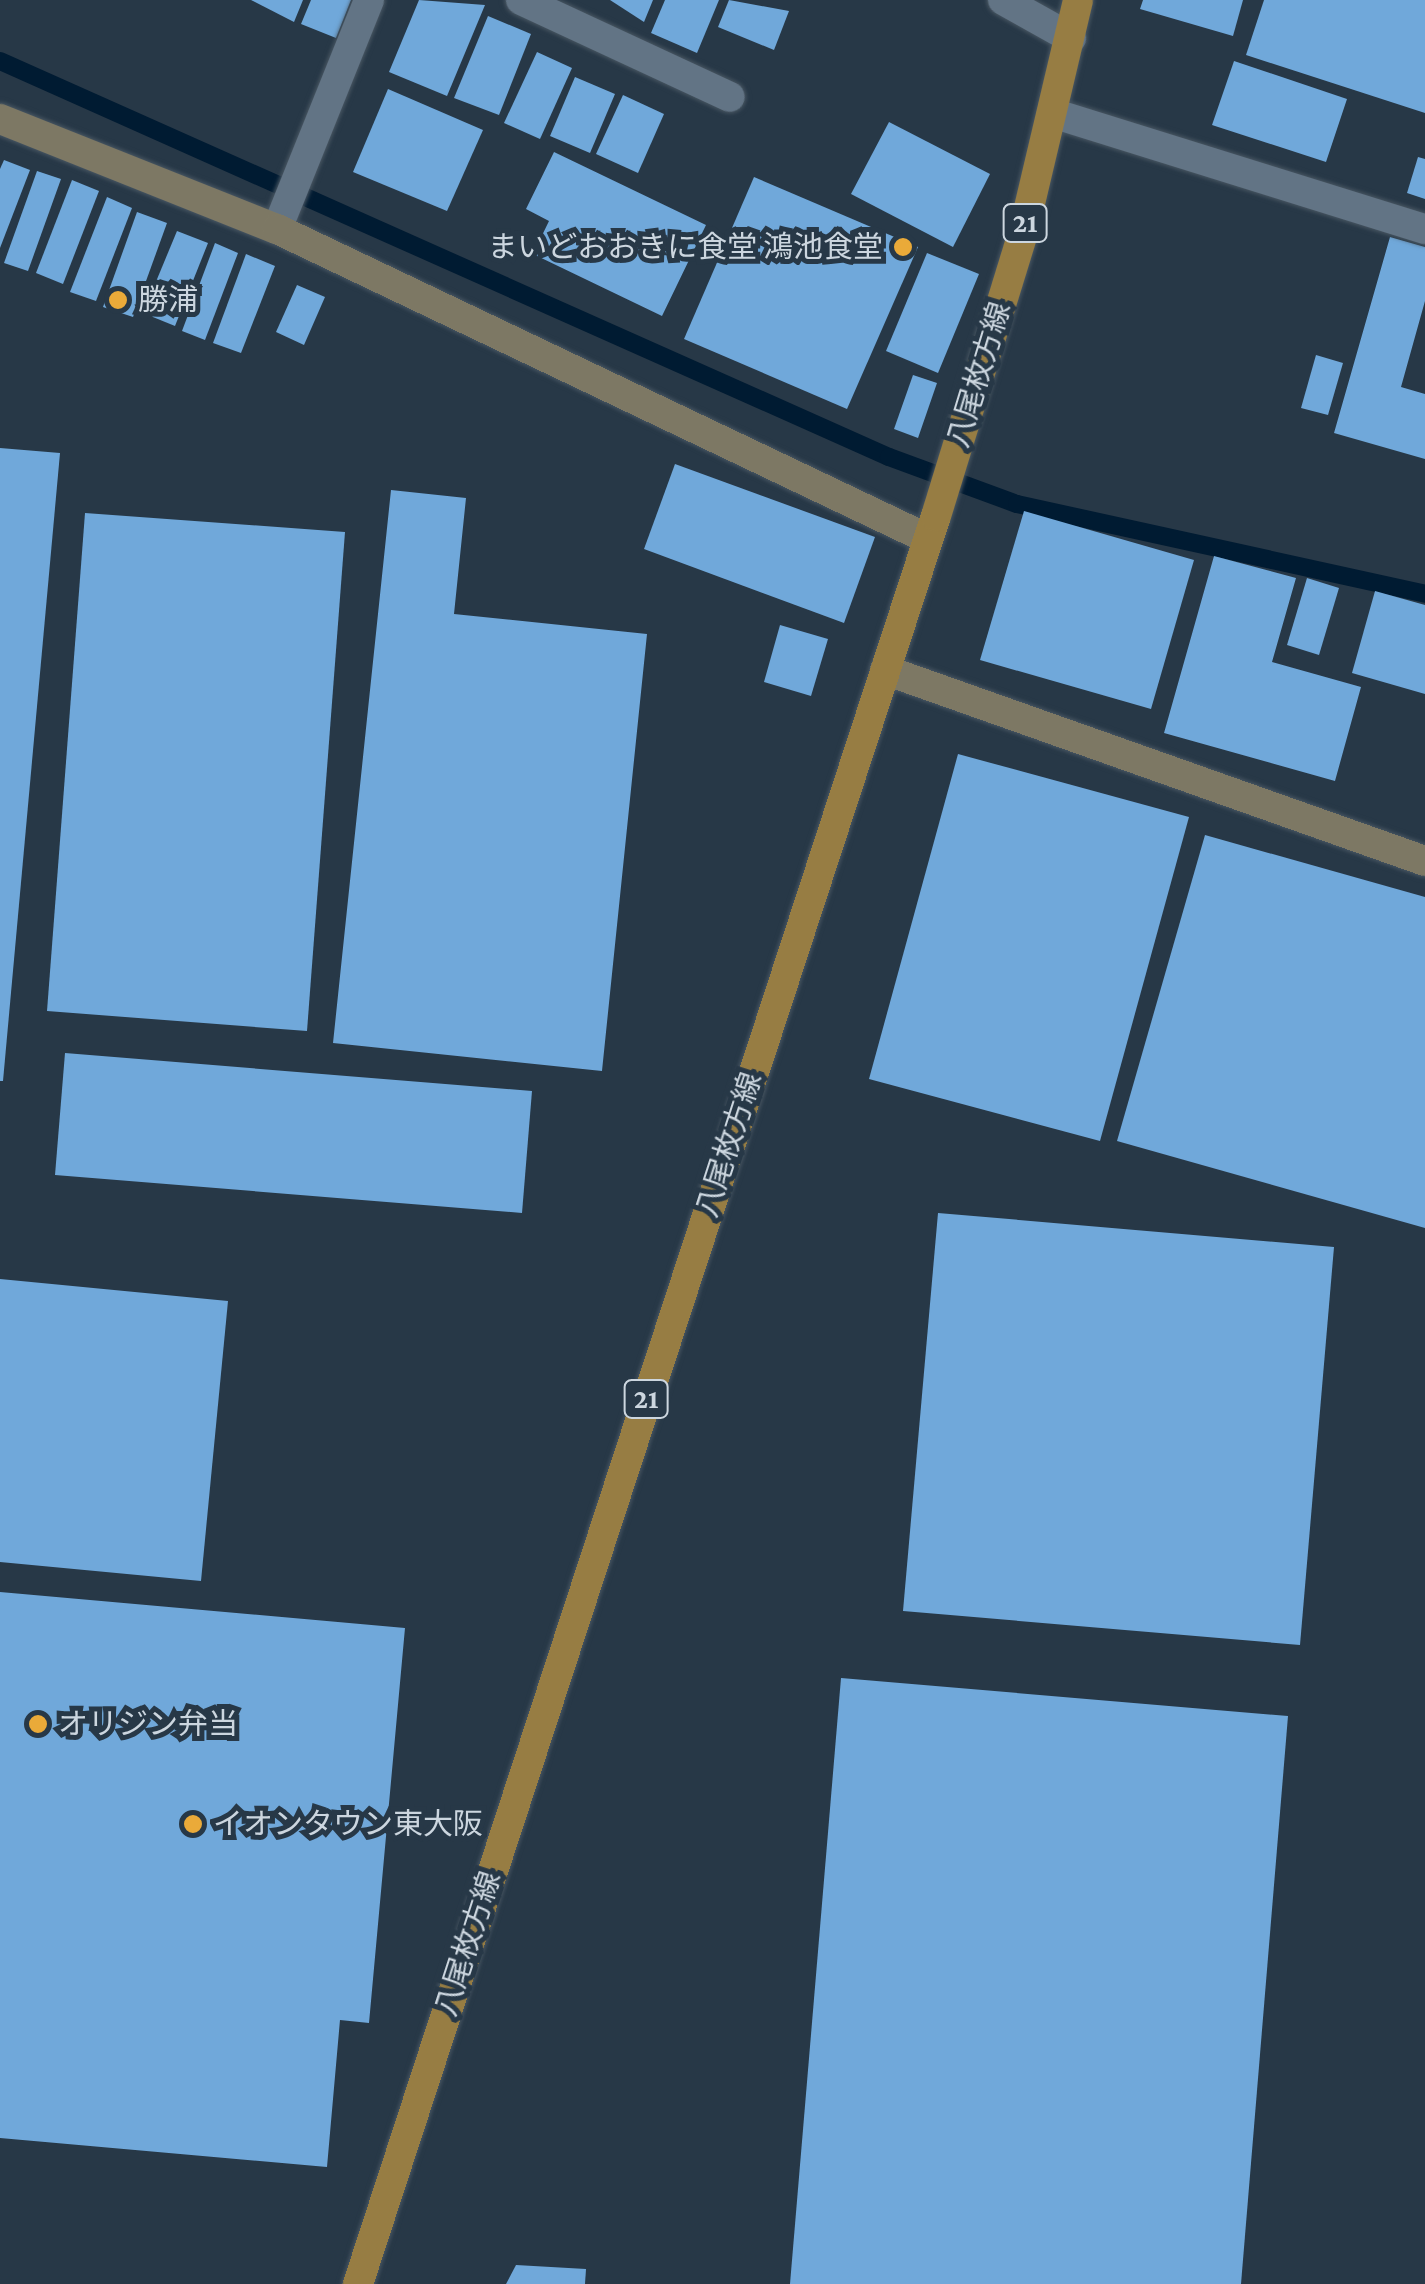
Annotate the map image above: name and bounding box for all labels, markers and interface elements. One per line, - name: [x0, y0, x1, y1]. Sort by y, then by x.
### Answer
- road number: 21: [1002, 200, 1048, 246]
- place label: まいどおおきに食堂 鴻池食堂: [487, 229, 883, 265]
- marker: まいどおおきに食堂 鴻池食堂: [892, 236, 914, 258]
- place label: 勝浦: [138, 282, 198, 318]
- marker: 勝浦: [107, 289, 129, 311]
- street label: 八尾枚方線: [940, 298, 1018, 452]
- street label: 八尾枚方線: [689, 1068, 769, 1222]
- road number: 21: [624, 1376, 668, 1422]
- place label: オリジン弁当: [58, 1706, 238, 1742]
- marker: オリジン弁当: [27, 1713, 49, 1735]
- place label: イオンタウン東大阪: [213, 1806, 483, 1842]
- marker: イオンタウン東大阪: [182, 1813, 204, 1835]
- street label: 八尾枚方線: [428, 1867, 508, 2021]

